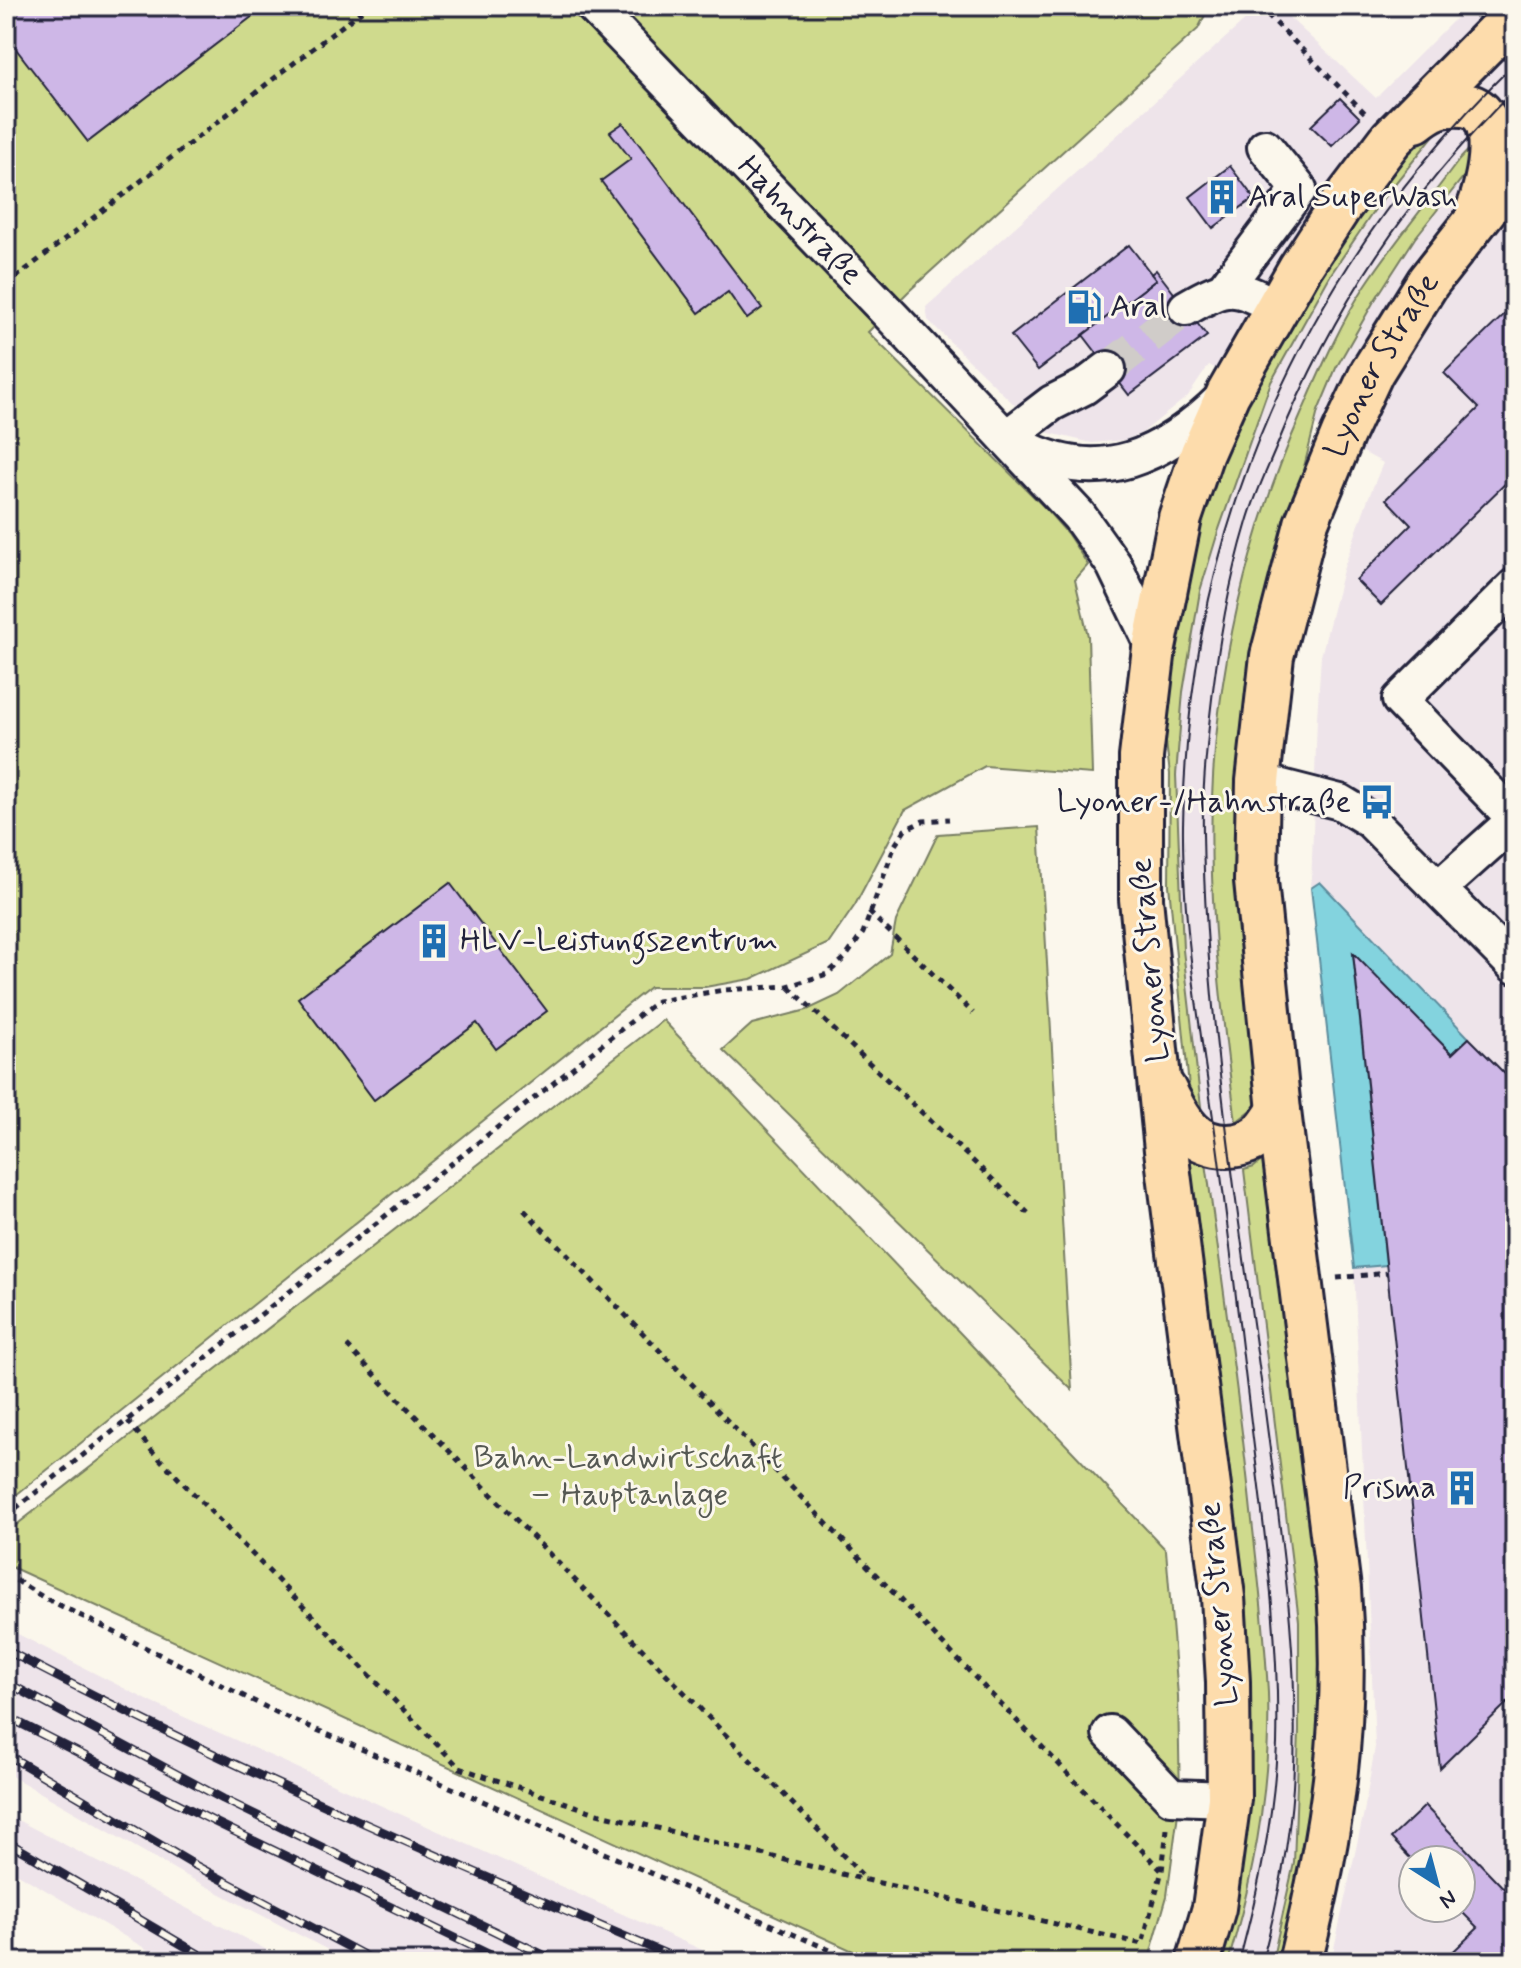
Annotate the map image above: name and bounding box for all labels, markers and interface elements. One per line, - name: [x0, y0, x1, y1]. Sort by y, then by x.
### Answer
- street label: Hahnstraße: [727, 147, 872, 295]
- place label: Aral SuperWash: [1248, 176, 1458, 218]
- building icon: Aral SuperWash: [1203, 178, 1241, 216]
- street label: Lyoner Straße: [1315, 265, 1449, 464]
- place label: Aral: [1110, 286, 1167, 328]
- fuel station icon: Aral: [1065, 288, 1103, 326]
- place label: Lyoner-/Hahnstraße: [1057, 781, 1351, 823]
- bus stop icon: Lyoner-/Hahnstraße: [1358, 783, 1396, 821]
- street label: Lyoner Straße: [1120, 856, 1180, 1064]
- place label: HLV-Leistungszentrum: [460, 920, 778, 965]
- building icon: HLV-Leistungszentrum: [415, 922, 453, 960]
- park label: Bahn-Landwirtschaft – Hauptanlage: [473, 1437, 783, 1518]
- place label: Prisma: [1343, 1467, 1436, 1509]
- building icon: Prisma: [1443, 1469, 1481, 1507]
- street label: Lyoner Straße: [1189, 1500, 1249, 1708]
- north arrow: [1397, 1844, 1477, 1924]
- text: N: [1433, 1883, 1462, 1914]

